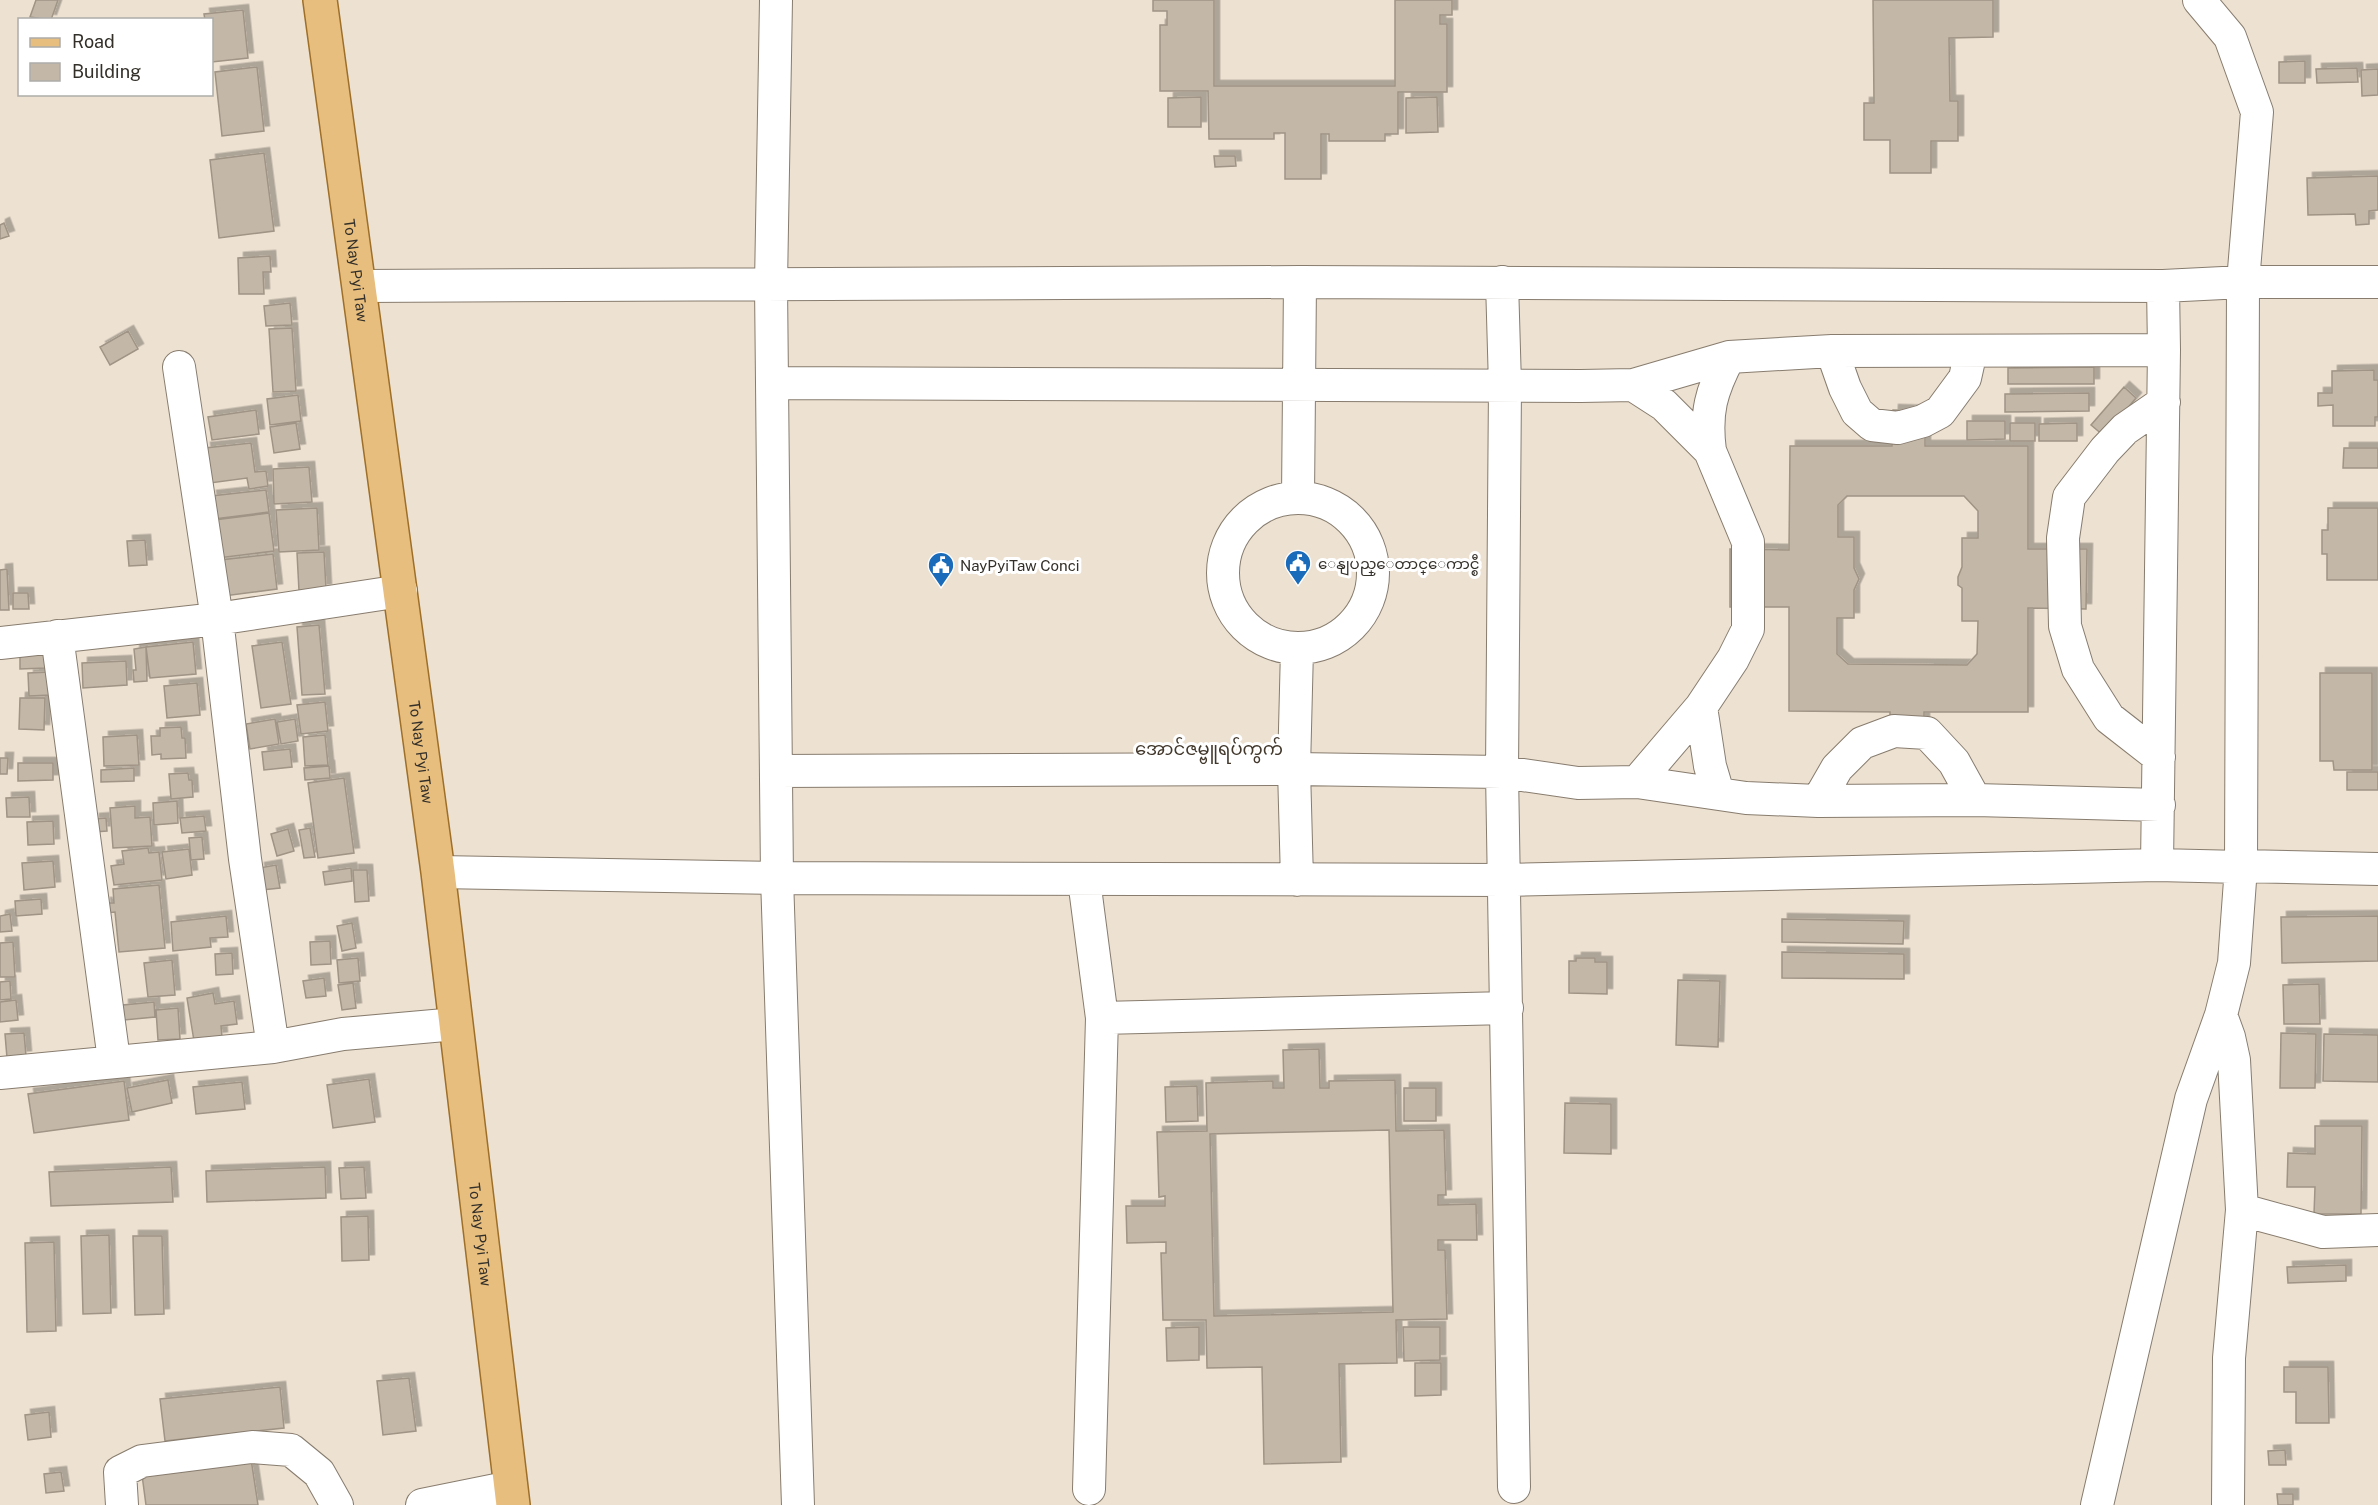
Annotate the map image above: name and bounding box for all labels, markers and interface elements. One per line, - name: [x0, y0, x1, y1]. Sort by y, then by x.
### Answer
- legend: [18, 18, 213, 96]
- text: Road: [72, 31, 115, 52]
- text: Building: [72, 61, 141, 82]
- street label: To Nay Pyi Taw: [341, 218, 372, 323]
- public building icon: ေနျပည္ေတာင္ေကာင္စီ: [1283, 548, 1313, 586]
- public building icon: NayPyiTaw Conci: [926, 550, 956, 588]
- place label: ေနျပည္ေတာင္ေကာင္စီ: [1318, 554, 1480, 576]
- place label: NayPyiTaw Conci: [960, 557, 1079, 574]
- street label: To Nay Pyi Taw: [406, 700, 437, 805]
- district label: အောင်ဇမ္ဗူရပ်ကွက်: [1135, 736, 1283, 764]
- street label: To Nay Pyi Taw: [466, 1182, 496, 1287]

